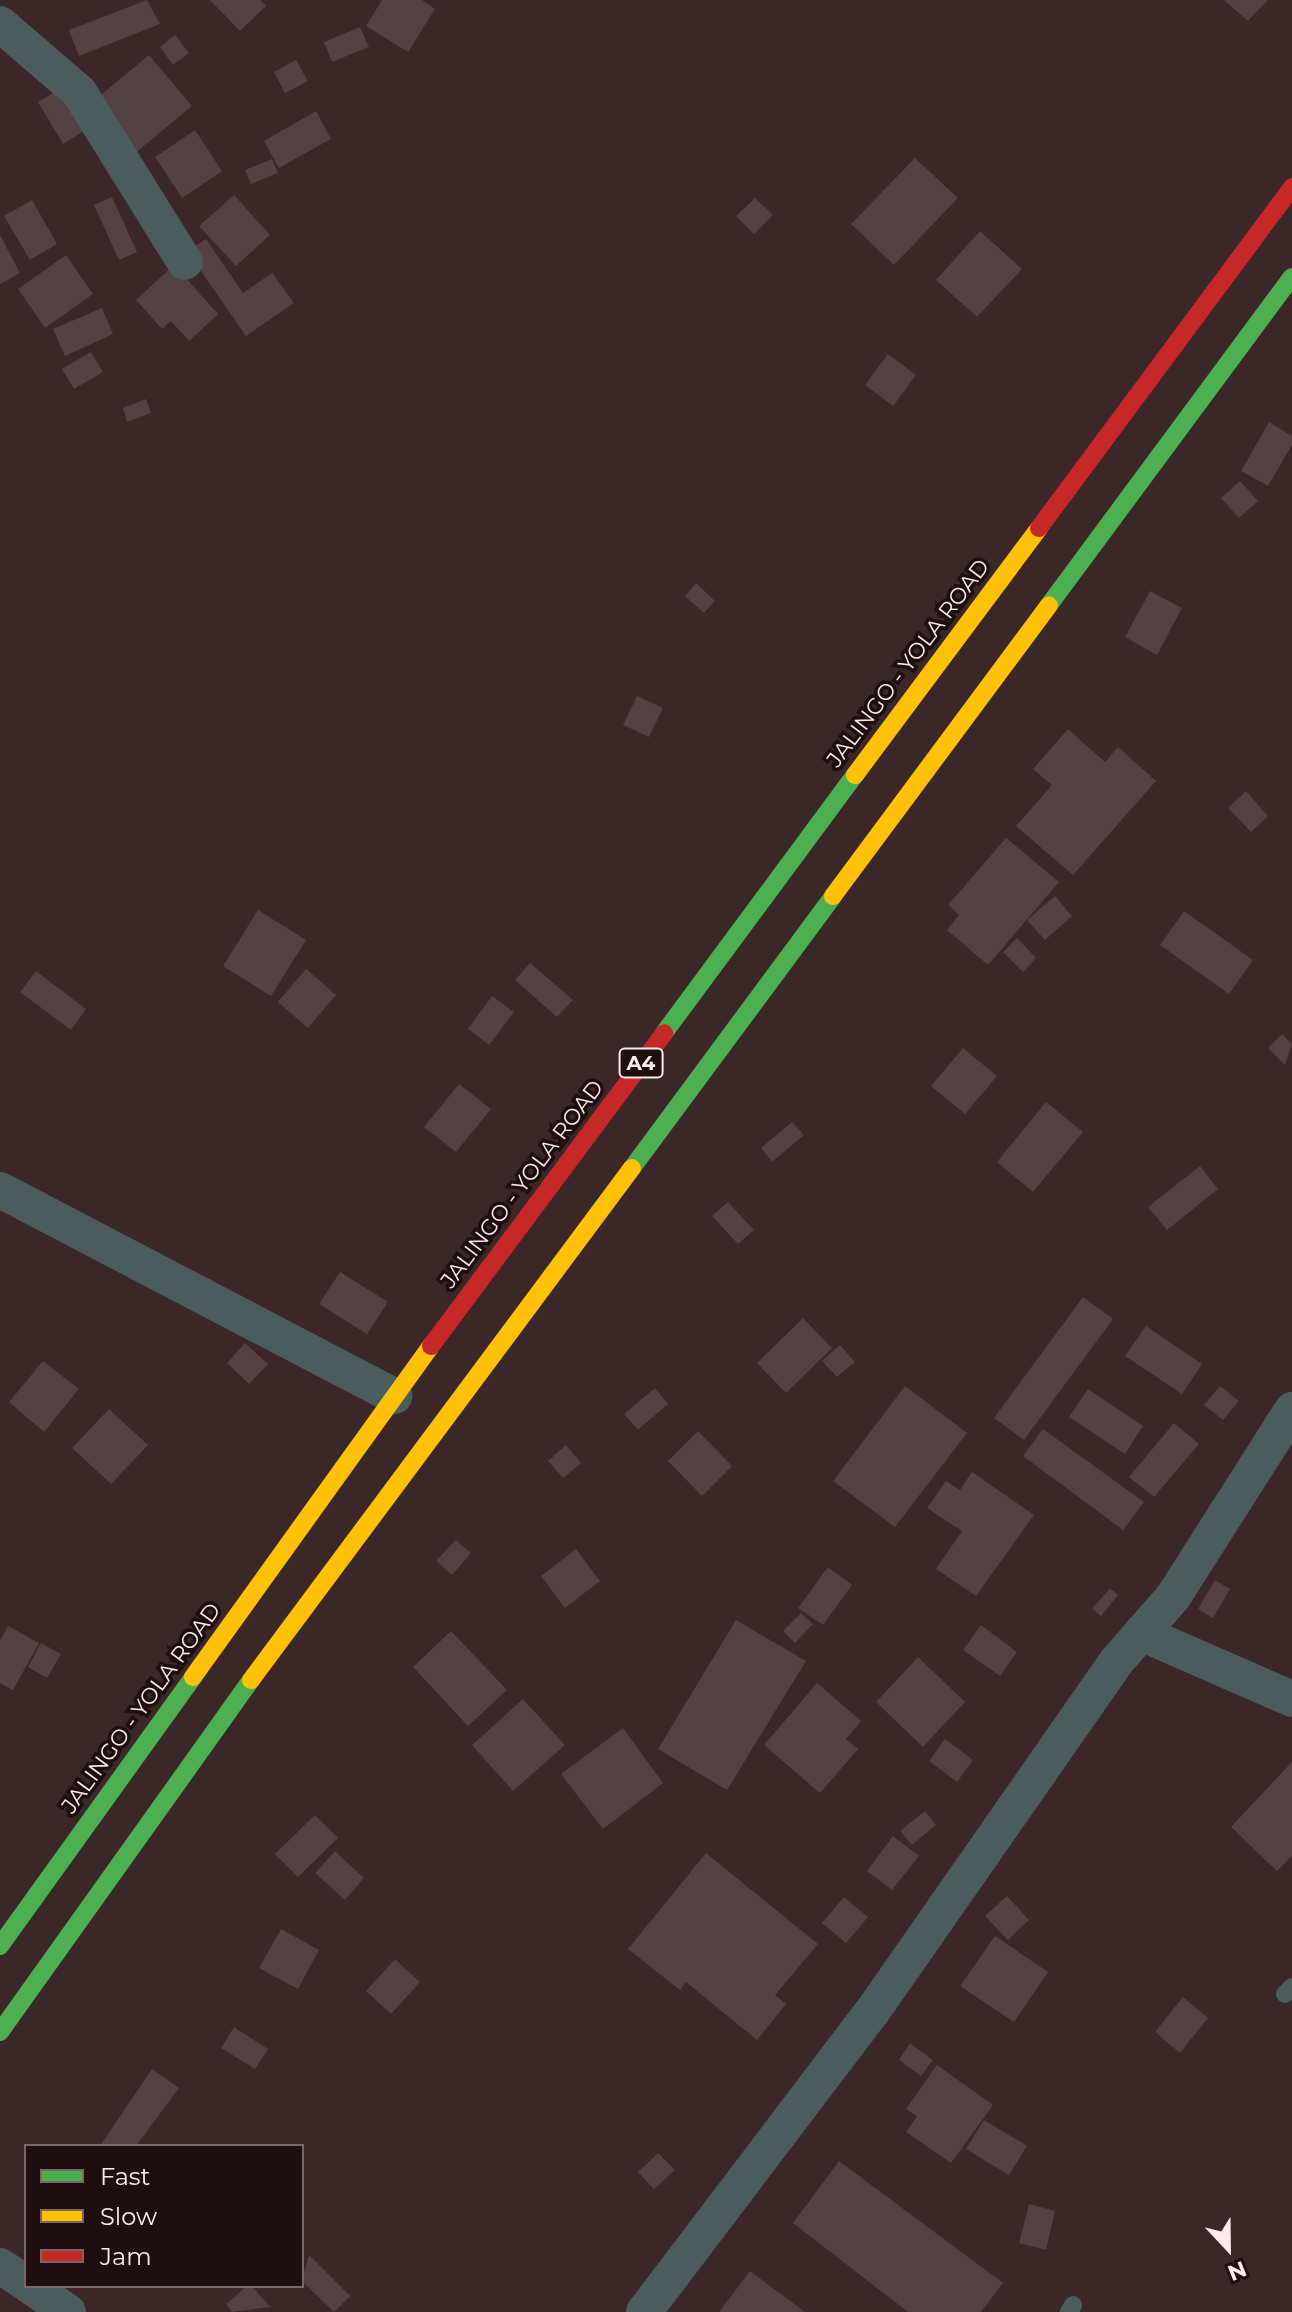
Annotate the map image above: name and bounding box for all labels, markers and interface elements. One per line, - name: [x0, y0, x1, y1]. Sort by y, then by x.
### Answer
- street label: JALINGO - YOLA ROAD: [821, 554, 995, 772]
- road number: A4: [617, 1047, 665, 1079]
- street label: JALINGO - YOLA ROAD: [435, 1075, 609, 1293]
- street label: JALINGO - YOLA ROAD: [56, 1598, 226, 1818]
- legend: [24, 2144, 304, 2288]
- text: Fast: [100, 2162, 150, 2191]
- text: Slow: [100, 2202, 157, 2231]
- north arrow: [1188, 2208, 1268, 2288]
- text: Jam: [100, 2242, 152, 2271]
- text: N: [1224, 2255, 1250, 2287]

